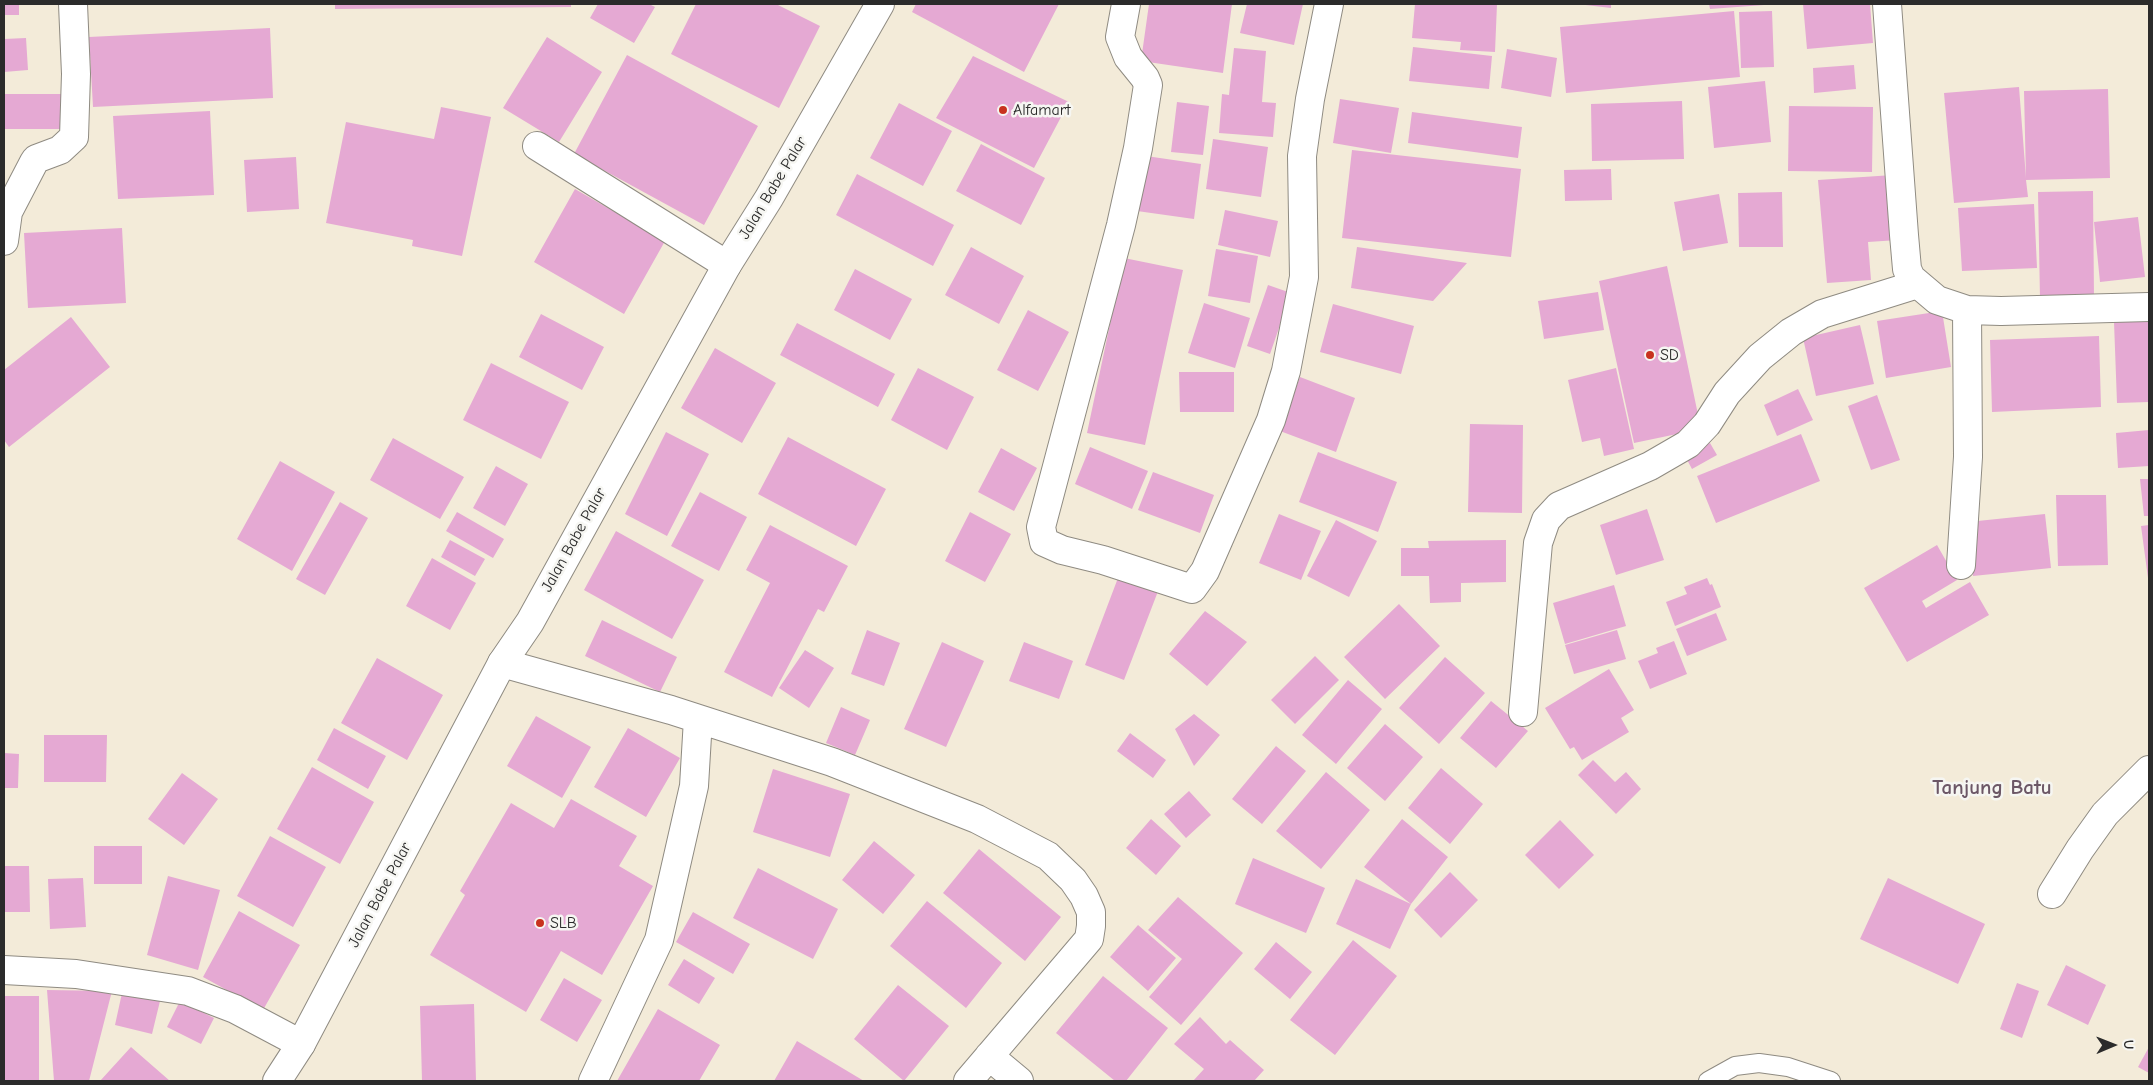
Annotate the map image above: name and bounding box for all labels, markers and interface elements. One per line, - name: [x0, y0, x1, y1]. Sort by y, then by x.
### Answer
- place label: Alfamart: [1013, 100, 1071, 120]
- marker: Alfamart: [997, 104, 1009, 116]
- street label: Jalan Babe Palar: [735, 133, 811, 243]
- place label: SD: [1660, 345, 1679, 365]
- marker: SD: [1644, 349, 1656, 361]
- street label: Jalan Babe Palar: [537, 484, 611, 596]
- district label: Tanjung Batu: [1932, 775, 2052, 801]
- street label: Jalan Babe Palar: [344, 839, 416, 951]
- place label: SLB: [550, 913, 577, 933]
- marker: SLB: [534, 917, 546, 929]
- north arrow: [2088, 1020, 2138, 1070]
- text: U: [2120, 1040, 2137, 1050]

